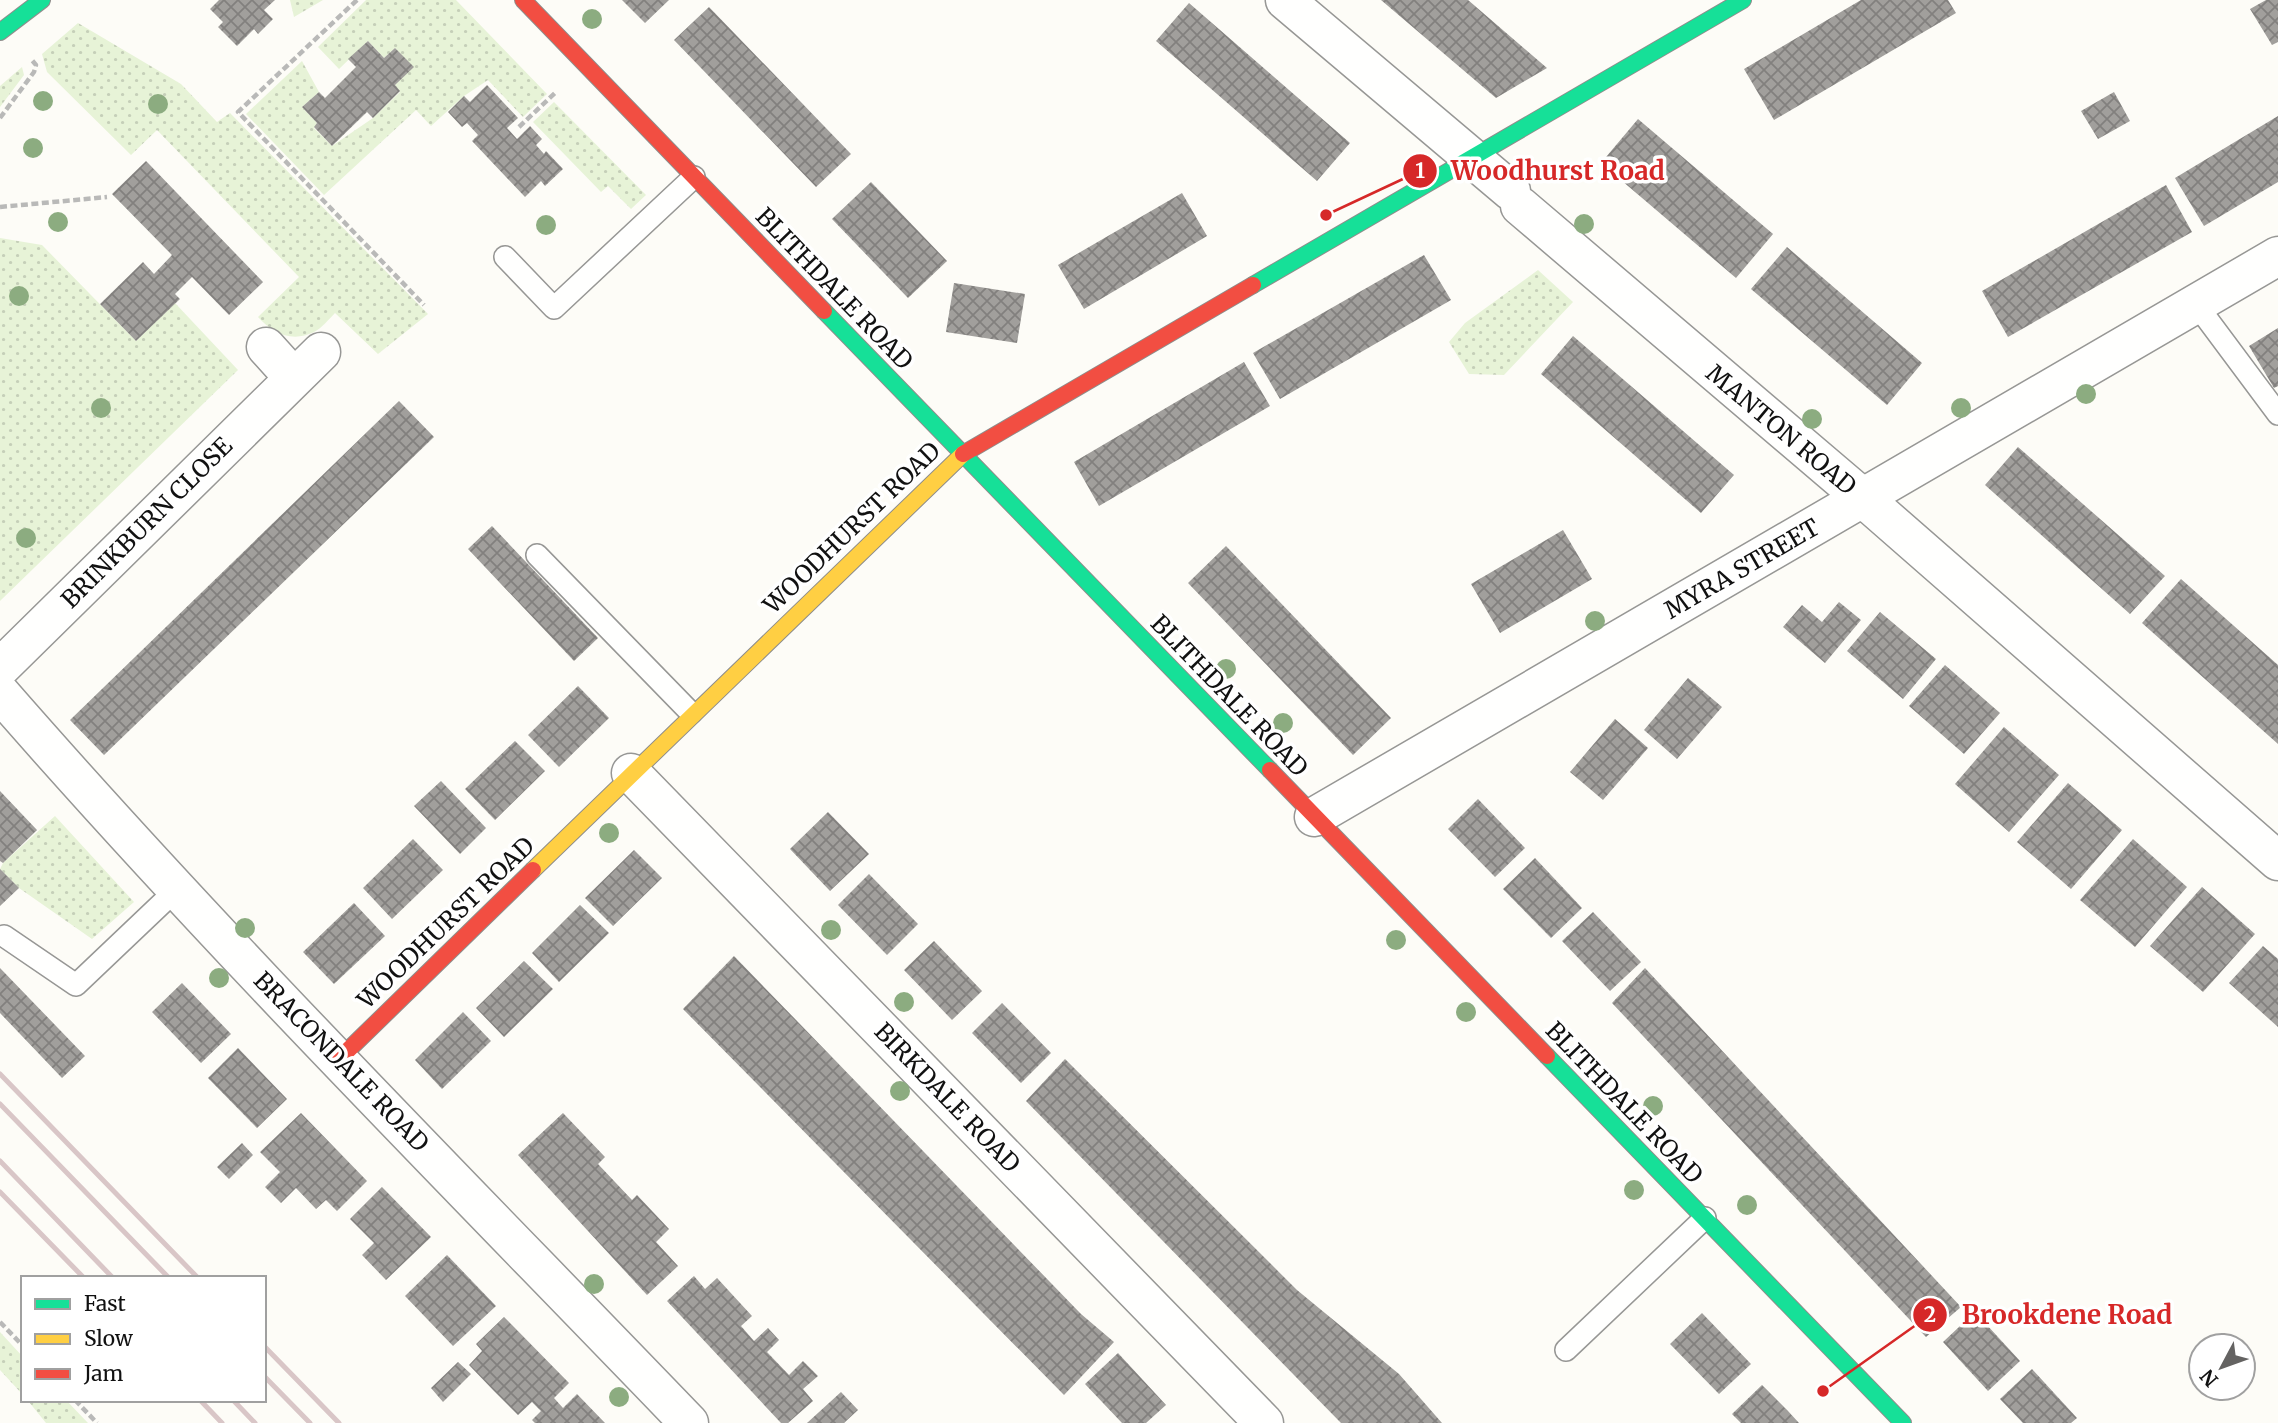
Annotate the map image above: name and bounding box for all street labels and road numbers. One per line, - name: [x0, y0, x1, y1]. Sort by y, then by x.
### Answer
- street label: BLITHDALE ROAD: [749, 201, 920, 376]
- street label: MANTON ROAD: [1700, 358, 1863, 502]
- street label: BRINKBURN CLOSE: [55, 430, 239, 615]
- street label: WOODHURST ROAD: [756, 435, 947, 621]
- street label: MYRA STREET: [1659, 511, 1825, 625]
- street label: BLITHDALE ROAD: [1144, 608, 1315, 783]
- street label: WOODHURST ROAD: [350, 830, 541, 1016]
- street label: BRACONDALE ROAD: [247, 965, 435, 1158]
- street label: BLITHDALE ROAD: [1539, 1015, 1710, 1190]
- street label: BIRKDALE ROAD: [868, 1016, 1027, 1179]

